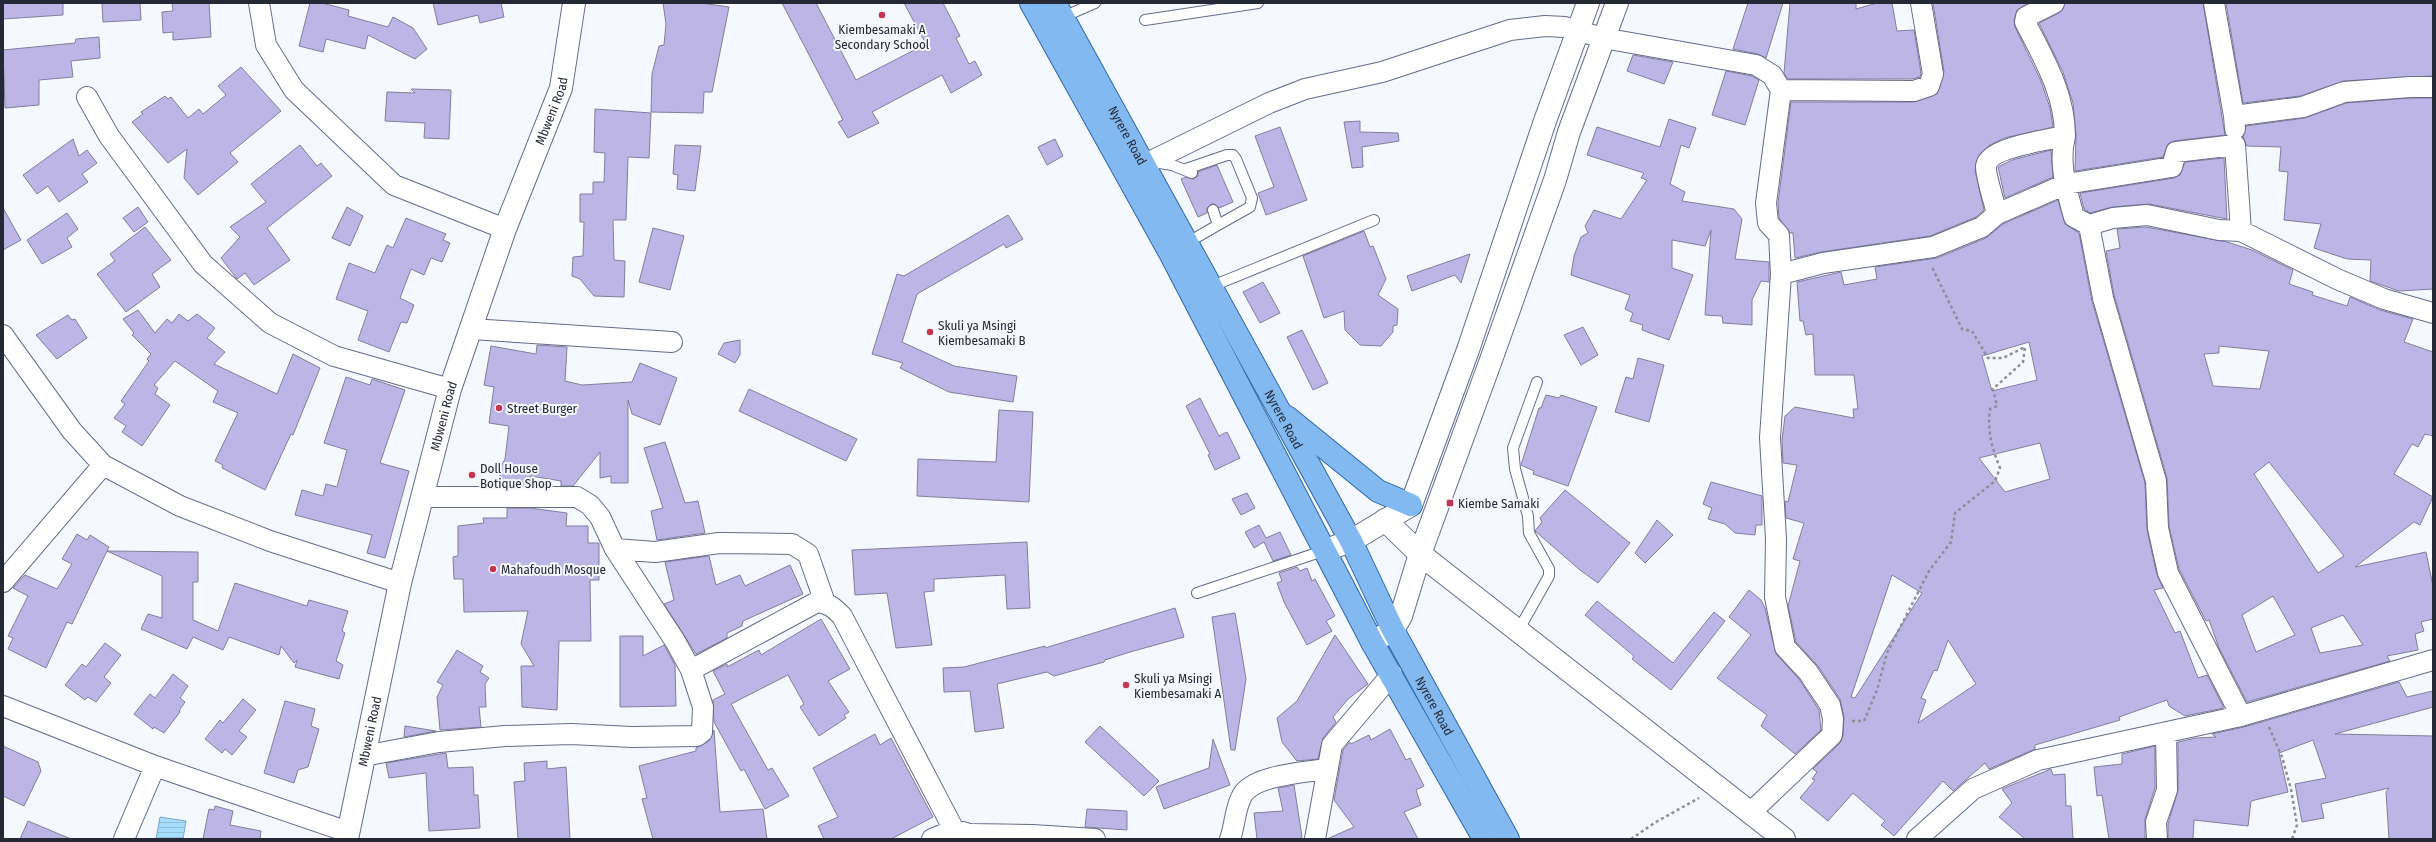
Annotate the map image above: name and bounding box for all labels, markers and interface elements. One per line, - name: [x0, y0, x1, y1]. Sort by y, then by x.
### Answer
- marker: Kiembesamaki A Secondary School: [877, 10, 887, 20]
- place label: Kiembesamaki A Secondary School: [835, 22, 930, 52]
- street label: Mbweni Road: [532, 76, 571, 147]
- street label: Nyrere Road: [1105, 103, 1150, 168]
- place label: Skuli ya Msingi Kiembesamaki B: [938, 318, 1026, 348]
- marker: Skuli ya Msingi Kiembesamaki B: [925, 327, 935, 337]
- street label: Mbweni Road: [427, 379, 460, 452]
- street label: Nyrere Road: [1261, 387, 1306, 452]
- place label: Street Burger: [507, 401, 578, 416]
- marker: Street Burger: [494, 403, 504, 413]
- place label: Doll House Botique Shop: [480, 461, 552, 491]
- marker: Doll House Botique Shop: [467, 470, 477, 480]
- place label: Kiembe Samaki: [1458, 496, 1539, 511]
- marker: Kiembe Samaki: [1445, 498, 1455, 508]
- place label: Mahafoudh Mosque: [501, 562, 606, 577]
- marker: Mahafoudh Mosque: [488, 564, 498, 574]
- place label: Skuli ya Msingi Kiembesamaki A: [1134, 671, 1221, 701]
- street label: Nyrere Road: [1412, 674, 1457, 738]
- marker: Skuli ya Msingi Kiembesamaki A: [1121, 680, 1131, 690]
- street label: Mbweni Road: [355, 695, 384, 768]

